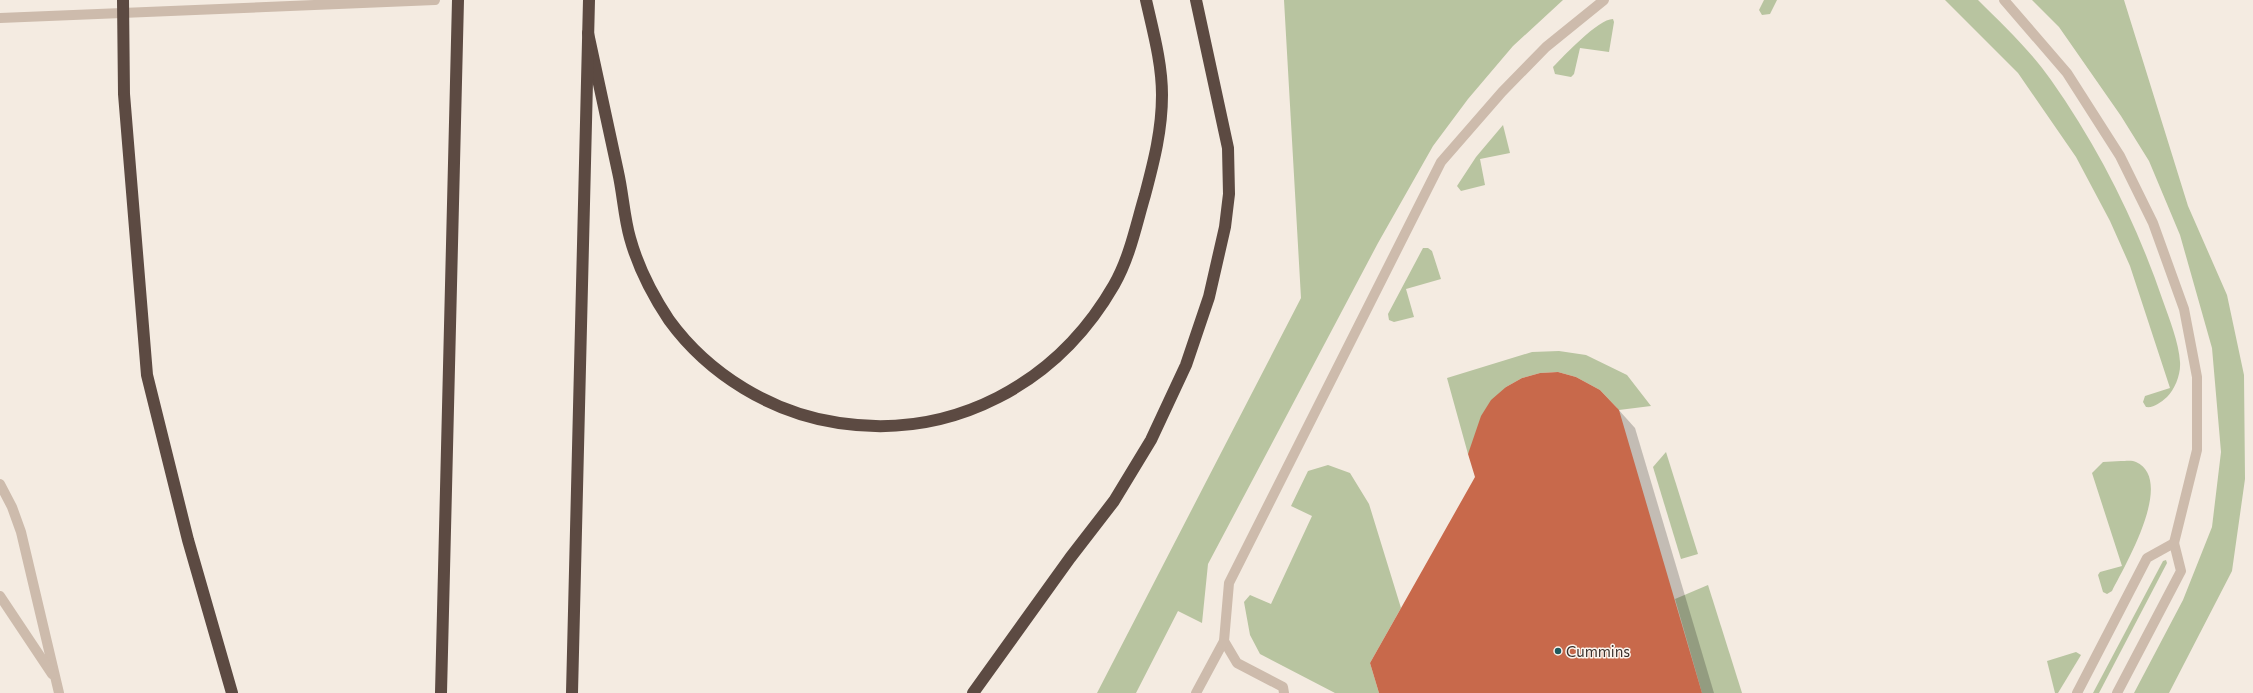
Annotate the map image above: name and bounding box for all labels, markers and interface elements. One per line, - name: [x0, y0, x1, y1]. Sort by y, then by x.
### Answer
- place label: Cummins: [1566, 642, 1630, 660]
- marker: Cummins: [1553, 646, 1563, 656]

